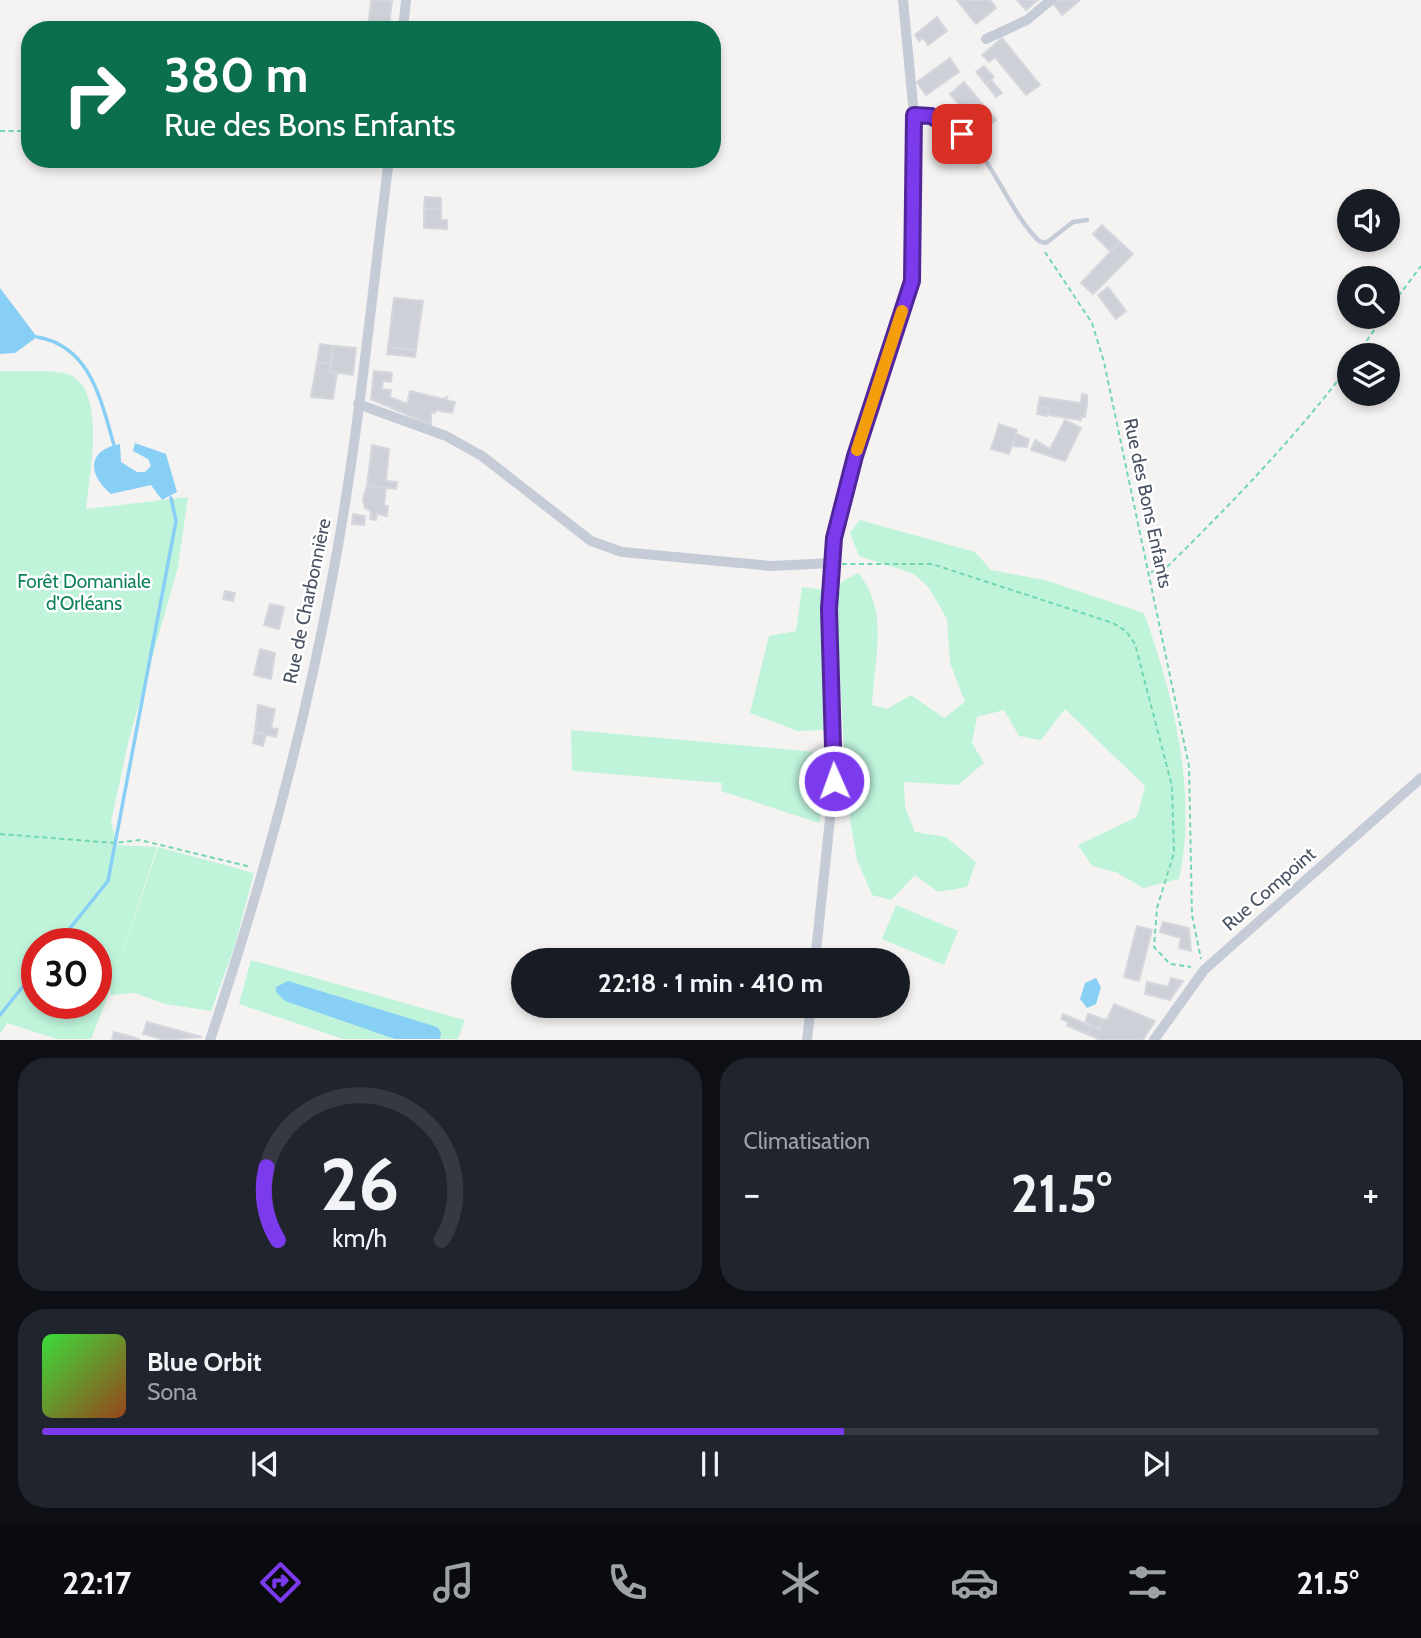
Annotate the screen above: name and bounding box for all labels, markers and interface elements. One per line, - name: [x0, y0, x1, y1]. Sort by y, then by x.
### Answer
- text: 380 m: [164, 45, 308, 104]
- icon: right: [49, 49, 140, 140]
- pin: [932, 104, 992, 164]
- text: Rue des Bons Enfants: [164, 105, 456, 144]
- icon: arrive: [943, 115, 981, 153]
- map controls: [1337, 189, 1400, 406]
- button: sound: [1337, 189, 1400, 252]
- button: search: [1337, 266, 1400, 329]
- button: layers: [1337, 343, 1400, 406]
- street label: Rue des Bons Enfants: [1119, 416, 1177, 590]
- street label: Rue de Charbonnière: [278, 516, 336, 686]
- park label: Forêt Domaniale d'Orléans: [17, 570, 151, 615]
- position arrow: [797, 744, 871, 818]
- street label: Rue Compoint: [1218, 842, 1321, 936]
- speed limit sign: 30: [21, 928, 112, 1019]
- text: 22:18 · 1 min · 410 m: [598, 967, 823, 999]
- text: Climatisation: [744, 1127, 870, 1155]
- text: 26: [320, 1141, 399, 1229]
- text: 21.5°: [1011, 1162, 1112, 1225]
- text: −: [744, 1170, 760, 1217]
- text: +: [1362, 1170, 1379, 1217]
- text: km/h: [332, 1223, 387, 1253]
- text: Blue Orbit: [147, 1346, 262, 1378]
- text: Sona: [147, 1378, 197, 1406]
- icon: previous: [246, 1445, 284, 1483]
- icon: pause: [691, 1445, 729, 1483]
- icon: next: [1137, 1445, 1175, 1483]
- icon: directions: [256, 1558, 305, 1607]
- icon: music: [429, 1558, 478, 1607]
- icon: phone: [603, 1558, 652, 1607]
- icon: climate: [776, 1558, 825, 1607]
- icon: car: [950, 1558, 999, 1607]
- icon: filters: [1123, 1558, 1172, 1607]
- text: 22:17: [62, 1563, 131, 1602]
- text: 21.5°: [1296, 1563, 1359, 1602]

